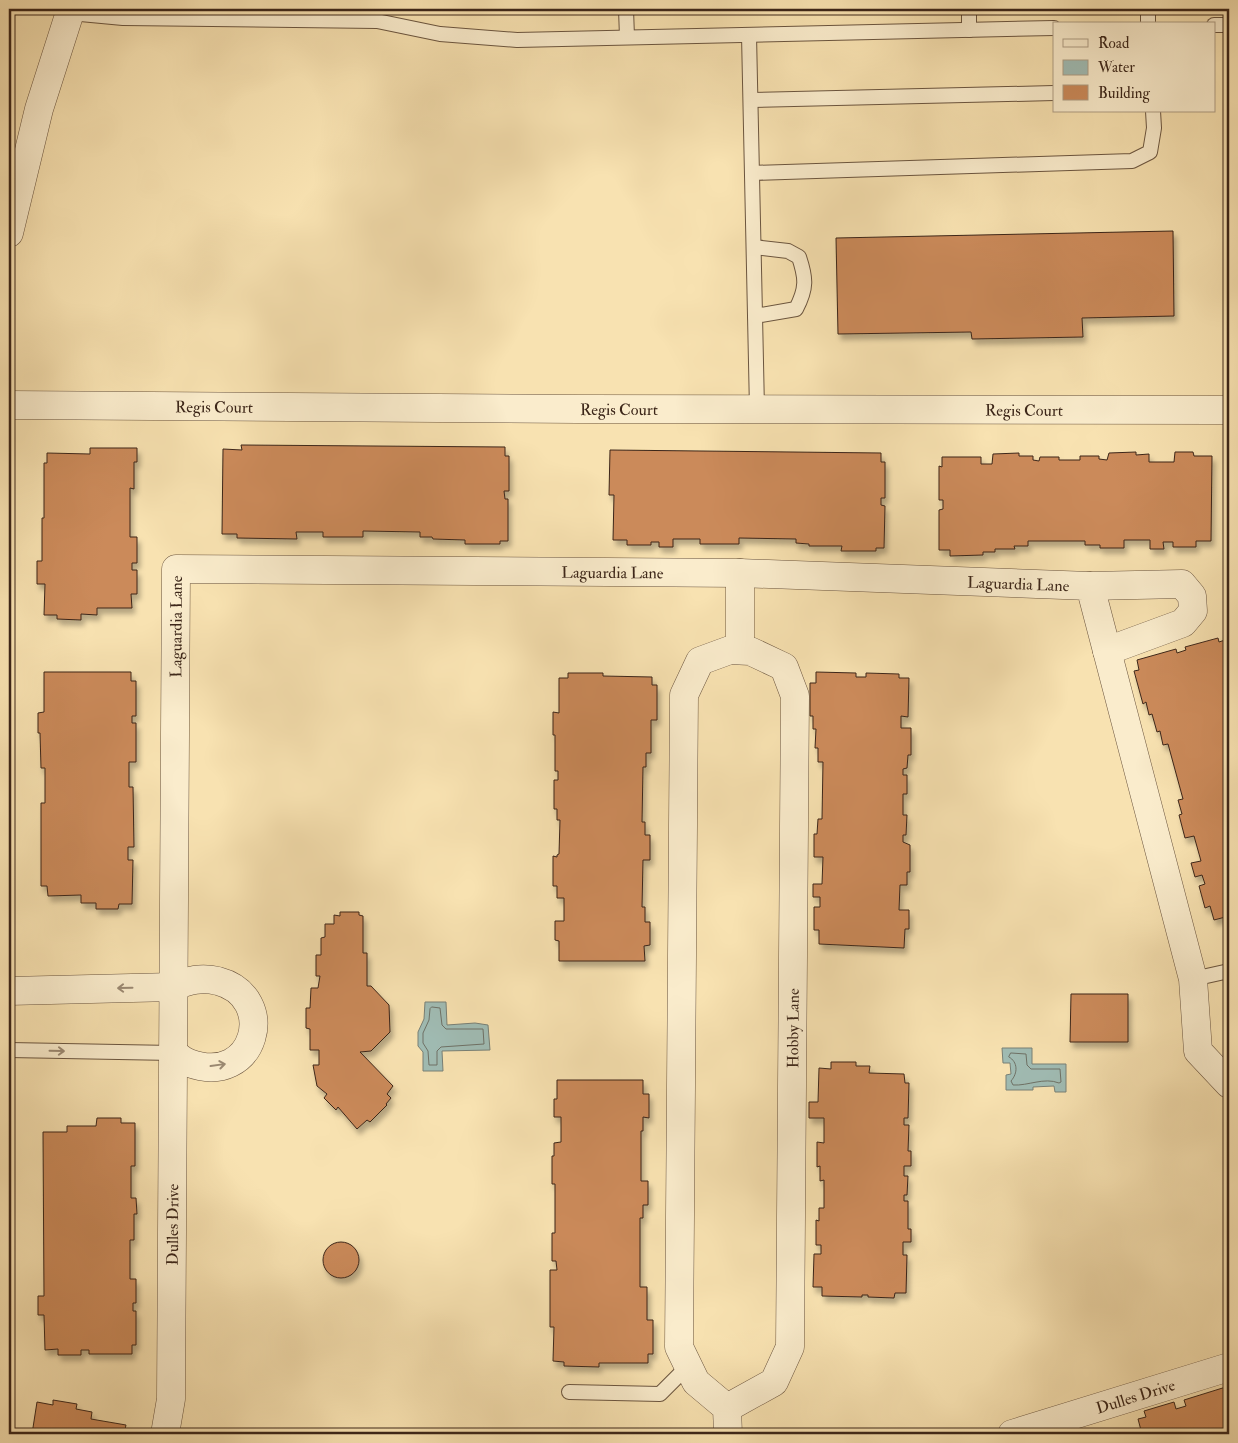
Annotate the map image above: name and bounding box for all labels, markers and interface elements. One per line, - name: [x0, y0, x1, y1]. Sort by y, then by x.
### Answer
- legend: [1053, 22, 1216, 112]
- text: Road: [1098, 34, 1130, 53]
- text: Water: [1097, 58, 1135, 77]
- text: Building: [1098, 84, 1150, 103]
- street label: Regis Court: [175, 397, 253, 418]
- street label: Regis Court: [580, 400, 658, 420]
- street label: Regis Court: [985, 401, 1063, 421]
- street label: Laguardia Lane: [561, 563, 664, 583]
- street label: Laguardia Lane: [967, 572, 1070, 596]
- street label: Laguardia Lane: [166, 575, 187, 678]
- one-way arrow: [117, 983, 133, 993]
- street label: Hobby Lane: [783, 988, 804, 1068]
- one-way arrow: [49, 1046, 65, 1056]
- one-way arrow: [210, 1060, 226, 1070]
- street label: Dulles Drive: [163, 1183, 183, 1265]
- street label: Dulles Drive: [1094, 1375, 1178, 1419]

